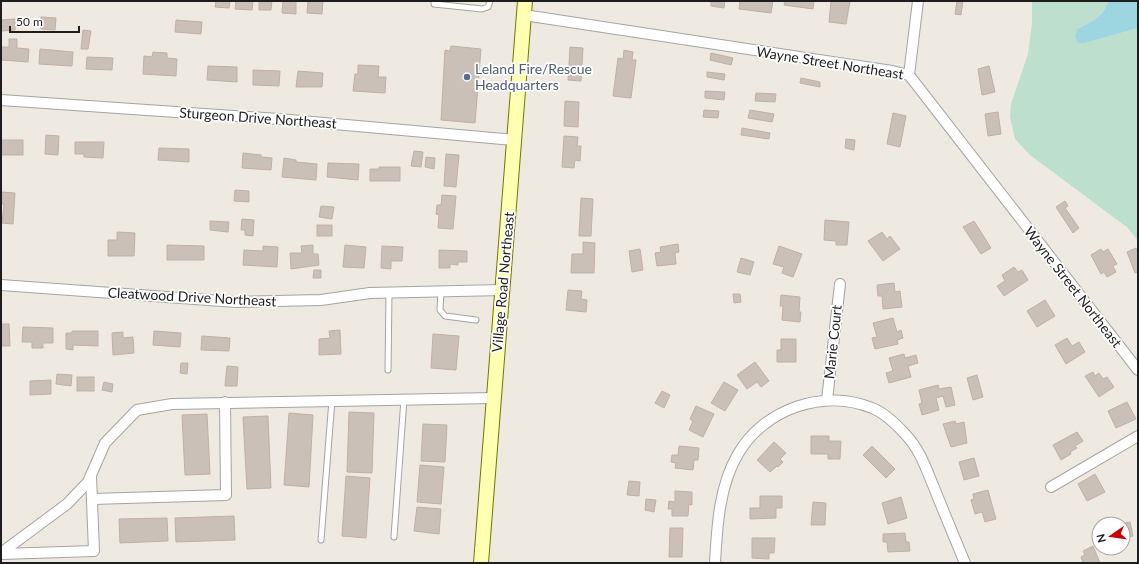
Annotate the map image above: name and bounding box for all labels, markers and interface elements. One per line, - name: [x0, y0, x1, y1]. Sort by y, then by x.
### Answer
- scale bar: [10, 8, 79, 34]
- text: 50 m: [16, 14, 43, 29]
- street label: Wayne Street Northeast: [755, 42, 905, 83]
- place label: Leland Fire/Rescue Headquarters: [475, 60, 592, 93]
- marker: Leland Fire/Rescue Headquarters: [462, 72, 472, 82]
- street label: Sturgeon Drive Northeast: [179, 104, 337, 131]
- street label: Village Road Northeast: [488, 211, 517, 353]
- street label: Wayne Street Northeast: [1021, 223, 1126, 351]
- street label: Cleatwood Drive Northeast: [107, 284, 277, 309]
- street label: Marie Court: [820, 304, 845, 380]
- north arrow: [1091, 516, 1131, 556]
- text: N: [1093, 533, 1108, 544]

